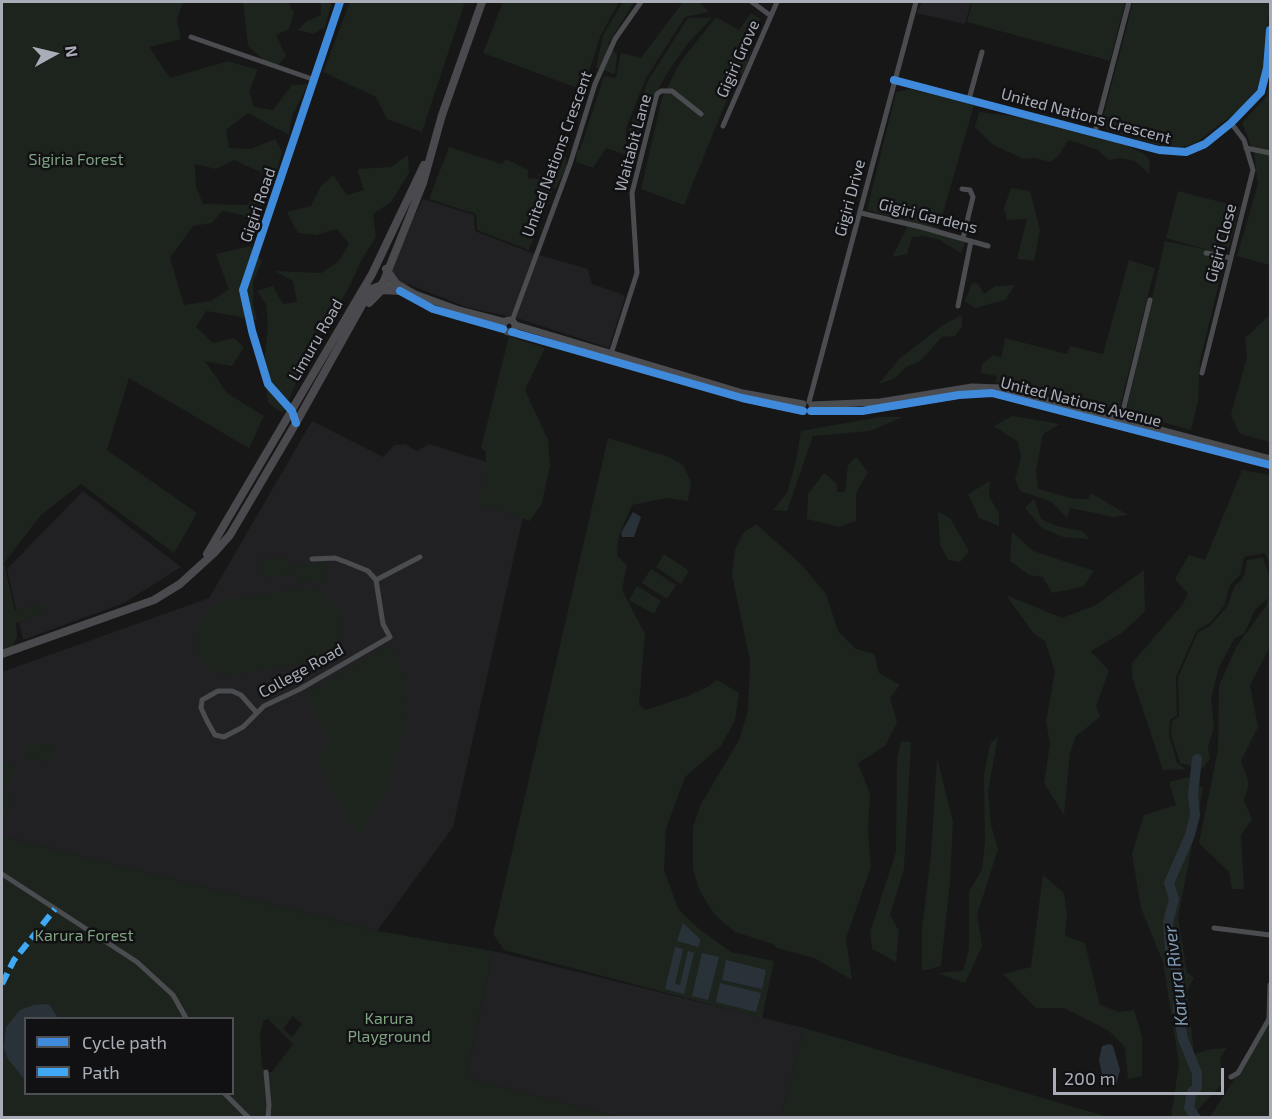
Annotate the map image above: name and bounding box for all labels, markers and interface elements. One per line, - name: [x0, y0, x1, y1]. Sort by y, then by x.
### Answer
- street label: Gigiri Grove: [712, 17, 764, 101]
- north arrow: [24, 24, 84, 84]
- text: N: [62, 44, 83, 58]
- street label: United Nations Crescent: [518, 68, 596, 240]
- street label: United Nations Crescent: [999, 84, 1173, 148]
- street label: Waitabit Lane: [611, 92, 655, 194]
- park label: Sigiria Forest: [28, 150, 124, 170]
- street label: Gigiri Drive: [831, 157, 869, 239]
- street label: Gigiri Road: [236, 165, 280, 245]
- street label: Gigiri Gardens: [877, 194, 979, 238]
- street label: Gigiri Close: [1201, 202, 1241, 284]
- street label: Limuru Road: [285, 296, 347, 384]
- street label: United Nations Avenue: [999, 373, 1163, 431]
- street label: College Road: [255, 640, 347, 702]
- water label: Karura River: [1159, 924, 1193, 1028]
- park label: Karura Forest: [34, 926, 134, 946]
- park label: Karura Playground: [347, 1009, 431, 1047]
- legend: [24, 1017, 234, 1095]
- text: Cycle path: [82, 1031, 167, 1053]
- scale bar: [1056, 1056, 1227, 1094]
- text: Path: [82, 1061, 120, 1083]
- text: 200 m: [1064, 1067, 1116, 1089]

